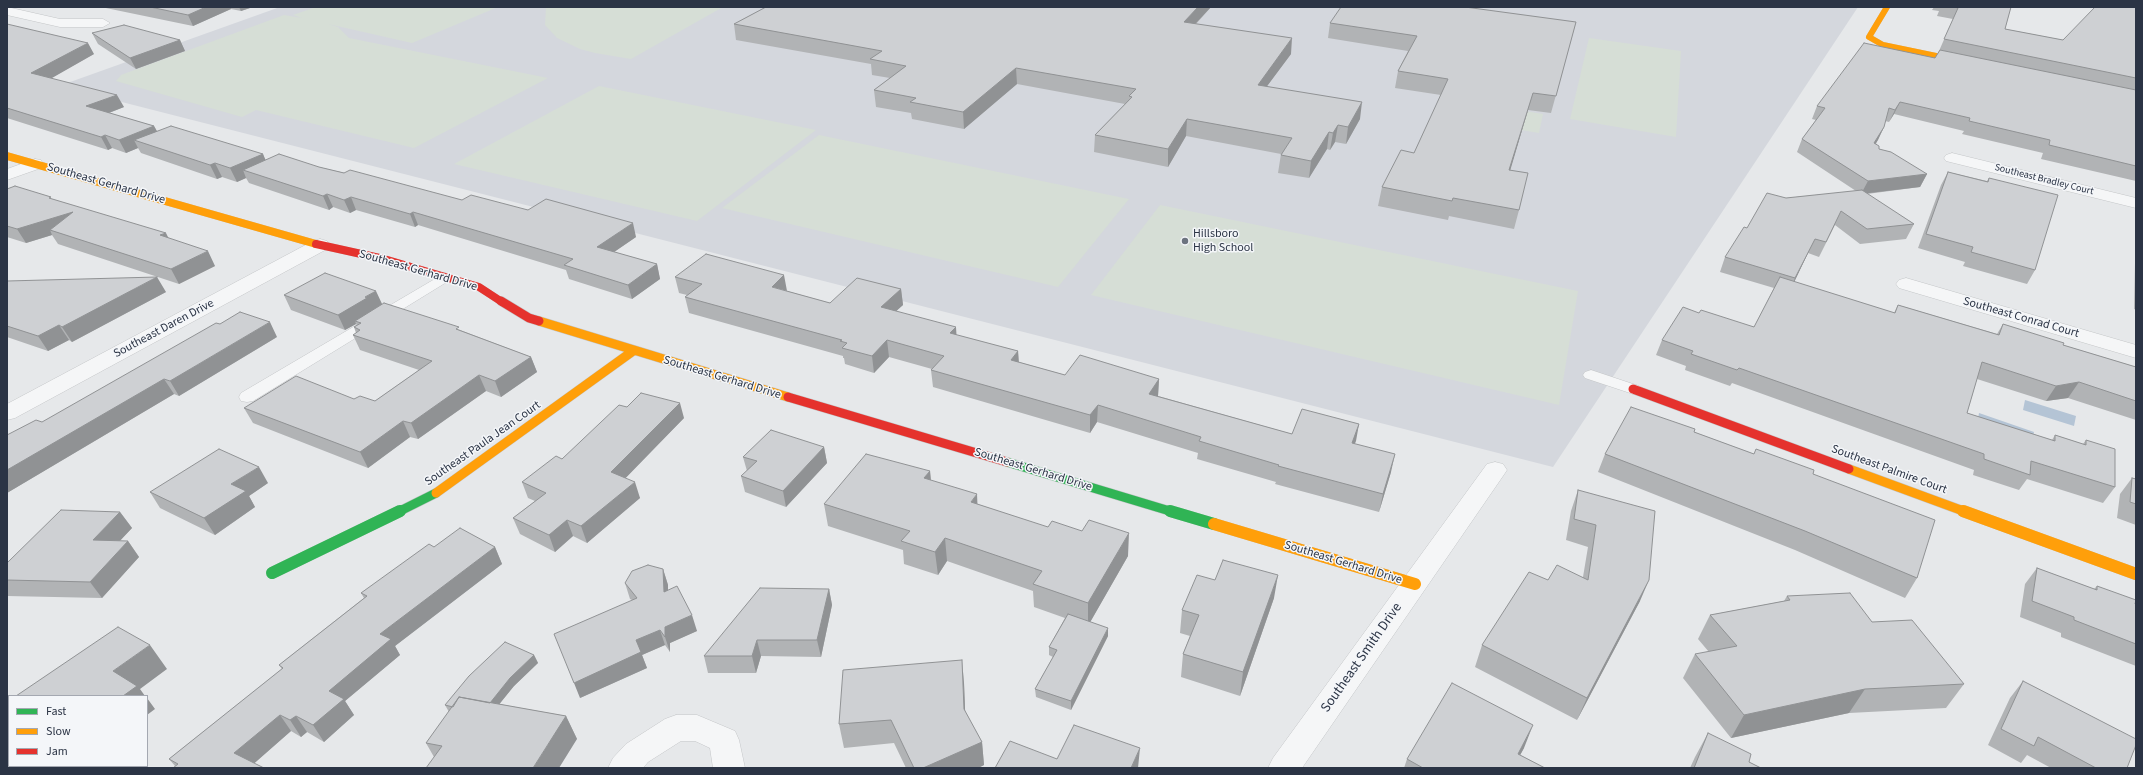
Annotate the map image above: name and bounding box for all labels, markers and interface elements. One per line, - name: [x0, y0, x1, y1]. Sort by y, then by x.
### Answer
- street label: Southeast Gerhard Drive: [45, 160, 167, 208]
- street label: Southeast Bradley Court: [1993, 162, 2095, 198]
- place label: Hillsboro High School: [1193, 227, 1253, 255]
- marker: Hillsboro High School: [1180, 236, 1190, 246]
- street label: Southeast Gerhard Drive: [357, 247, 479, 295]
- street label: Southeast Conrad Court: [1961, 295, 2081, 341]
- street label: Southeast Daren Drive: [111, 296, 217, 362]
- street label: Southeast Gerhard Drive: [661, 353, 783, 403]
- street label: Southeast Paula Jean Court: [422, 398, 544, 490]
- street label: Southeast Palmire Court: [1829, 442, 1949, 498]
- street label: Southeast Gerhard Drive: [972, 445, 1094, 495]
- street label: Southeast Gerhard Drive: [1282, 538, 1404, 588]
- street label: Southeast Smith Drive: [1318, 600, 1406, 716]
- legend: [8, 695, 148, 767]
- text: Fast: [46, 703, 66, 720]
- text: Slow: [46, 723, 71, 740]
- text: Jam: [46, 743, 68, 760]

